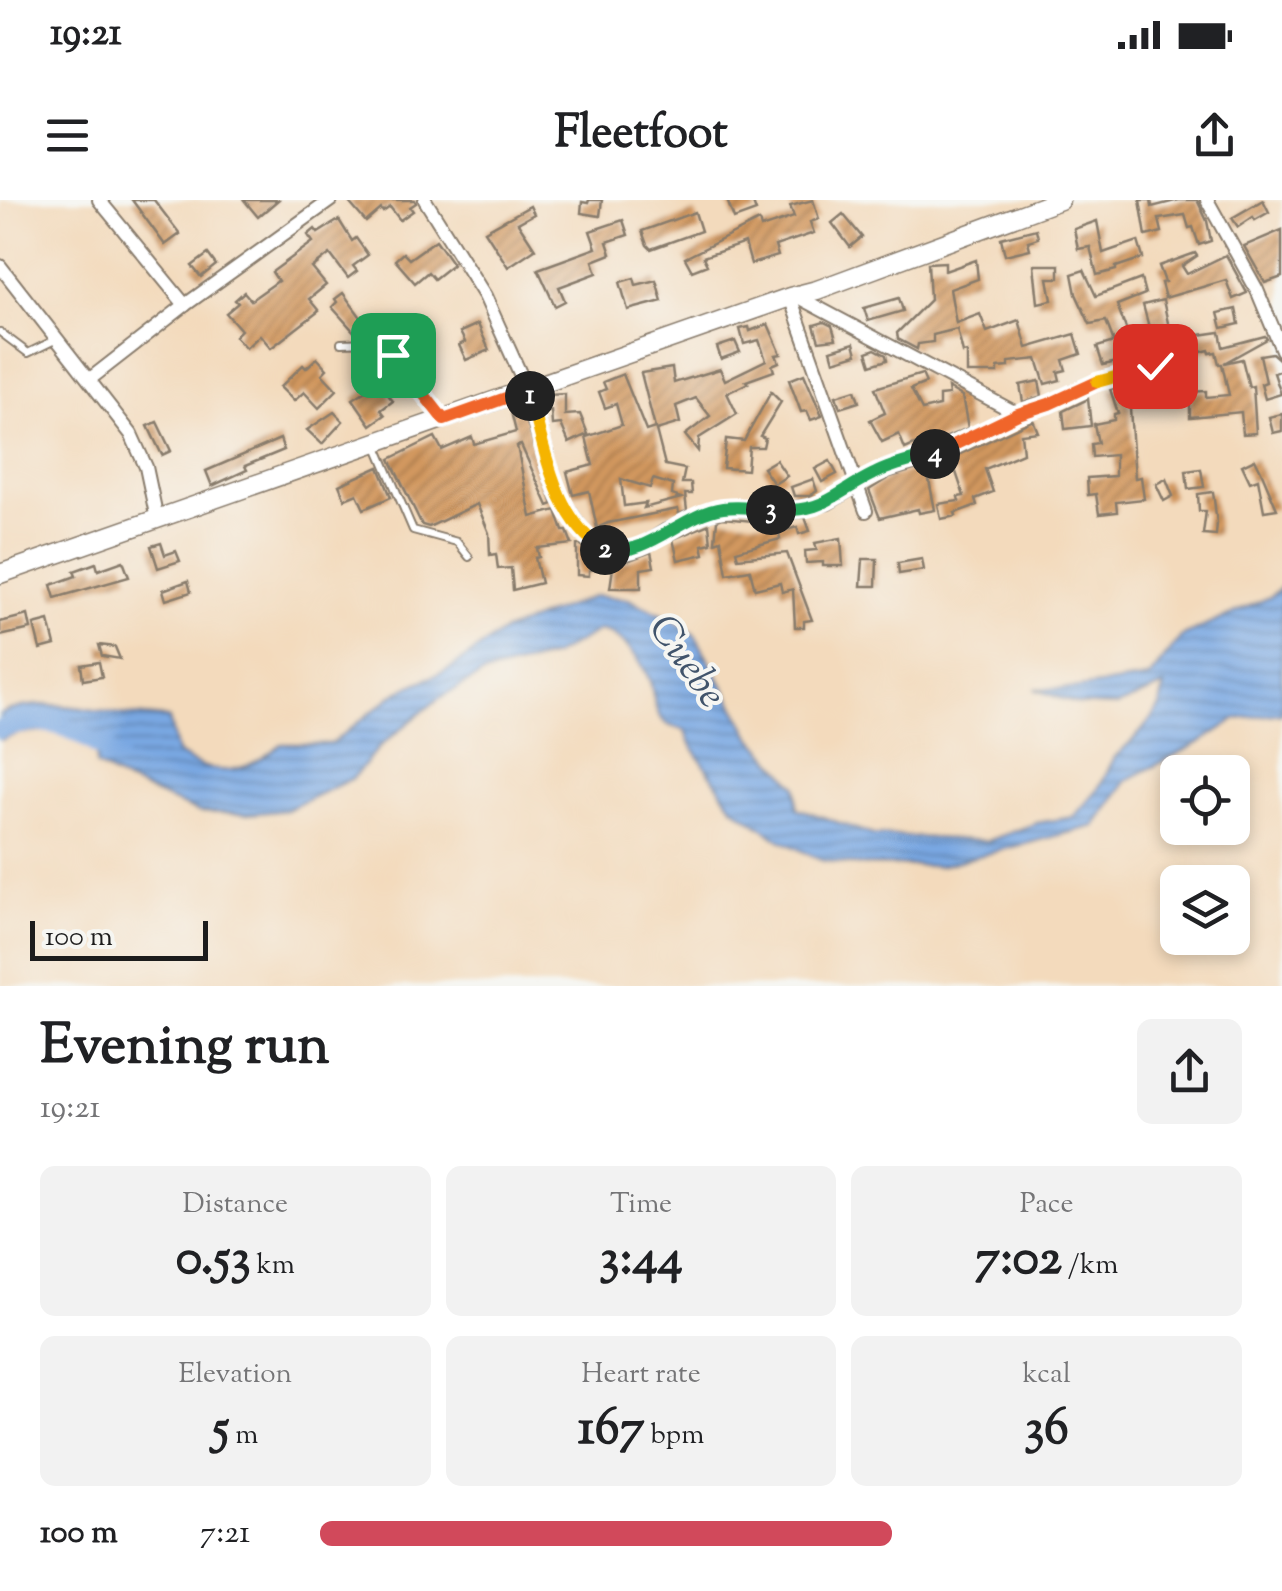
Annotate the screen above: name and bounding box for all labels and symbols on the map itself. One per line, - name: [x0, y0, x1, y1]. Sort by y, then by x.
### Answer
- pin: [351, 313, 436, 398]
- pin: [1113, 324, 1198, 409]
- pin: 1: [505, 371, 555, 421]
- pin: 4: [910, 429, 960, 479]
- pin: 3: [746, 485, 796, 535]
- pin: 2: [580, 525, 630, 575]
- water label: Cuebe: [633, 605, 738, 721]
- scale bar: [30, 916, 208, 960]

